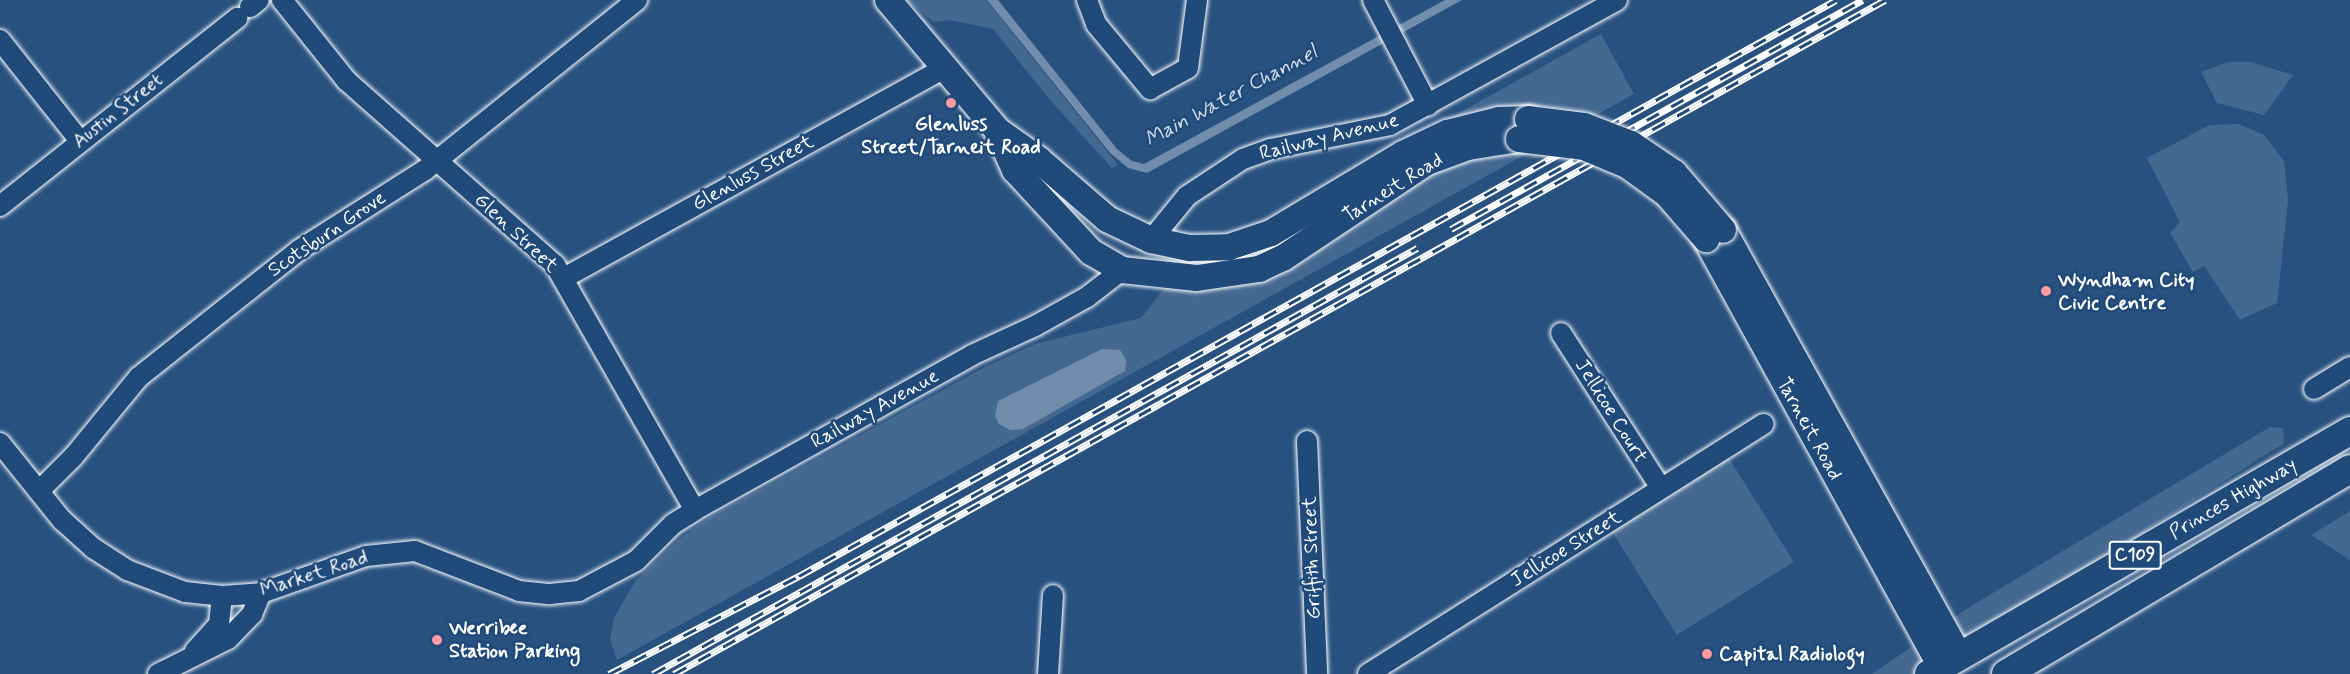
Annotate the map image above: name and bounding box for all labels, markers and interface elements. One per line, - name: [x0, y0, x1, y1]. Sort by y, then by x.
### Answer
- water label: Main Water Channel: [1141, 40, 1321, 152]
- street label: Austin Street: [67, 67, 169, 155]
- marker: Glenluss Street/Tarneit Road: [944, 96, 958, 110]
- street label: Railway Avenue: [1260, 109, 1398, 165]
- place label: Glenluss Street/Tarneit Road: [861, 112, 1041, 159]
- street label: Glenluss Street: [688, 130, 818, 216]
- street label: Tarneit Road: [1339, 148, 1447, 228]
- street label: Scotsburn Grove: [264, 186, 390, 282]
- street label: Glen Street: [469, 188, 563, 278]
- place label: Wyndham City Civic Centre: [2058, 268, 2194, 315]
- marker: Wyndham City Civic Centre: [2039, 284, 2053, 298]
- street label: Jellicoe Court: [1570, 355, 1652, 467]
- street label: Railway Avenue: [809, 365, 941, 453]
- street label: Tarneit Road: [1771, 374, 1847, 484]
- street label: Princes Highway: [2166, 453, 2300, 545]
- street label: Griffith Street: [1298, 496, 1326, 620]
- street label: Jellicoe Street: [1506, 505, 1626, 593]
- road number: C109: [2108, 540, 2162, 570]
- street label: Market Road: [257, 545, 371, 603]
- place label: Werribee Station Parking: [449, 616, 577, 663]
- marker: Werribee Station Parking: [430, 633, 444, 647]
- place label: Capital Radiology: [1719, 642, 1864, 666]
- marker: Capital Radiology: [1700, 647, 1714, 661]

